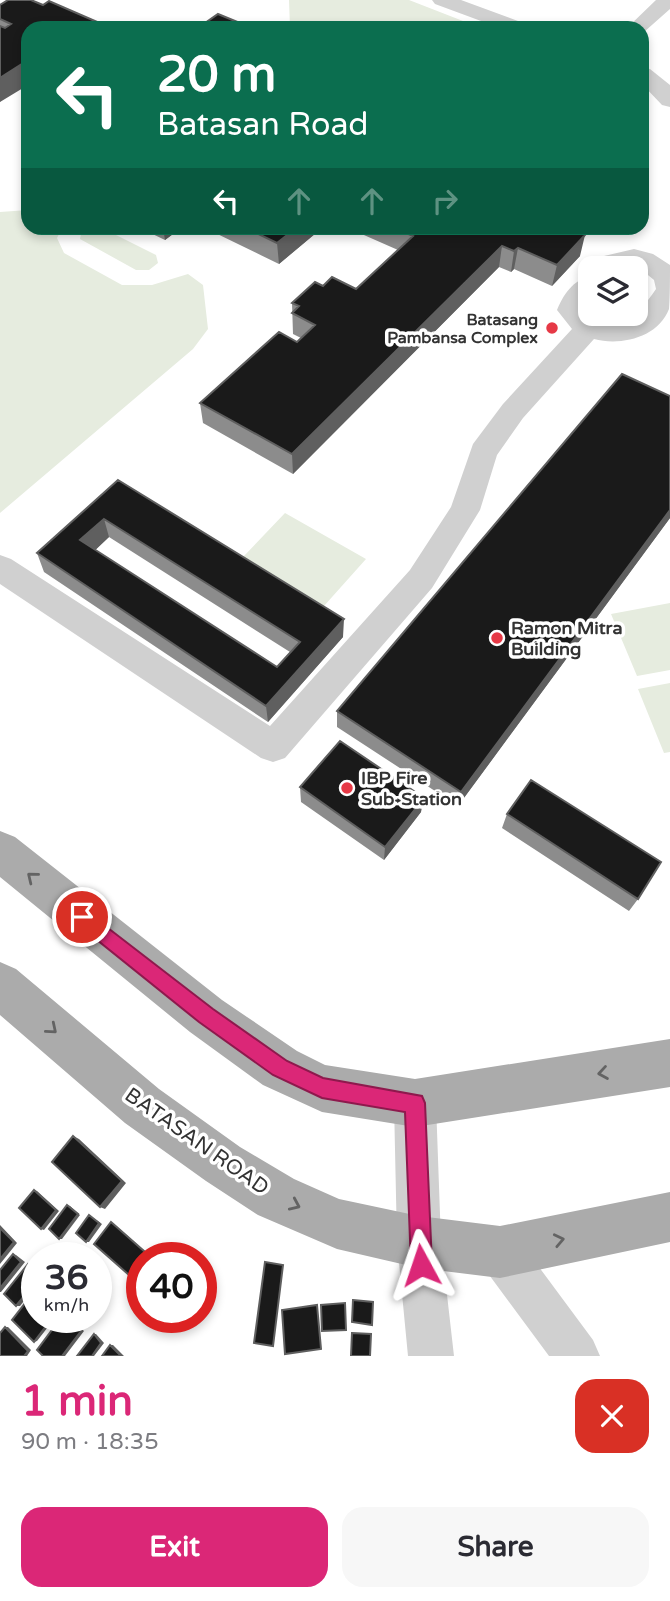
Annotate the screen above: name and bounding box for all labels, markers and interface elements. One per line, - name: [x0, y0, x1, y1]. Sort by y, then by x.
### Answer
- text: 20 m: [157, 46, 276, 105]
- icon: left: [42, 49, 133, 140]
- text: Batasan Road: [157, 106, 369, 144]
- icon: left: [207, 182, 245, 220]
- icon: ahead: [280, 182, 318, 220]
- icon: ahead: [353, 182, 391, 220]
- icon: right: [426, 182, 464, 220]
- map controls: [578, 256, 648, 326]
- button: layers: [578, 256, 648, 326]
- place label: Batasang Pambansa Complex: [387, 310, 538, 348]
- marker: Batasang Pambansa Complex: [544, 320, 560, 336]
- place label: Ramon Mitra Building: [511, 617, 623, 660]
- marker: Ramon Mitra Building: [489, 630, 505, 646]
- place label: IBP Fire Sub-Station: [361, 767, 462, 810]
- marker: IBP Fire Sub-Station: [339, 780, 355, 796]
- one-way arrow: [27, 873, 40, 885]
- pin: [52, 887, 112, 947]
- icon: arrive: [63, 898, 101, 936]
- one-way arrow: [44, 1021, 57, 1034]
- one-way arrow: [597, 1065, 609, 1080]
- street label: BATASAN ROAD: [120, 1082, 274, 1200]
- one-way arrow: [288, 1197, 300, 1211]
- position arrow: [384, 1228, 458, 1302]
- one-way arrow: [553, 1233, 565, 1248]
- speed limit sign: 40: [126, 1242, 217, 1333]
- text: 36: [45, 1257, 88, 1299]
- text: km/h: [44, 1294, 89, 1316]
- text: 1 min: [21, 1376, 133, 1427]
- button: close: [575, 1379, 649, 1453]
- text: 90 m · 18:35: [21, 1428, 159, 1456]
- button: Exit: [21, 1507, 328, 1587]
- button: Share: [342, 1507, 649, 1587]

